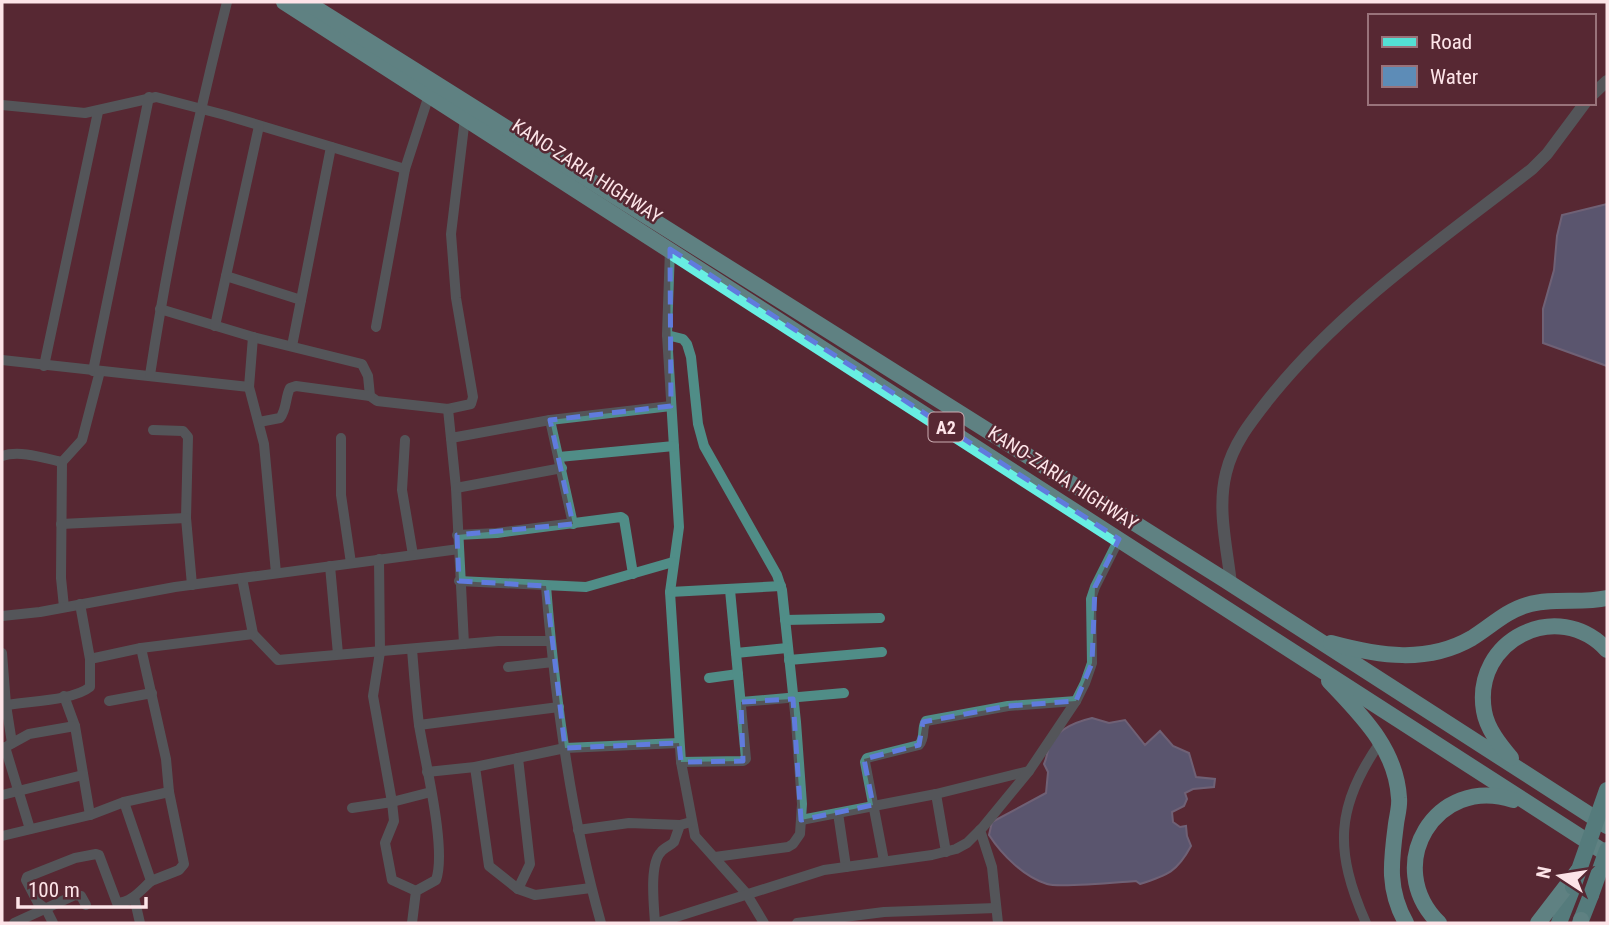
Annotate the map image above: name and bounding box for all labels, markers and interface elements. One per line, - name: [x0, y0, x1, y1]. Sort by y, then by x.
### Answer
- legend: [1368, 14, 1595, 105]
- text: Road: [1430, 30, 1472, 54]
- text: Water: [1430, 65, 1478, 89]
- street label: KANO-ZARIA HIGHWAY: [508, 114, 666, 228]
- road number: A2: [928, 412, 964, 442]
- street label: KANO-ZARIA HIGHWAY: [984, 421, 1142, 535]
- north arrow: [1525, 841, 1595, 911]
- text: N: [1531, 864, 1556, 881]
- scale bar: [18, 866, 145, 910]
- text: 100 m: [28, 878, 80, 902]

